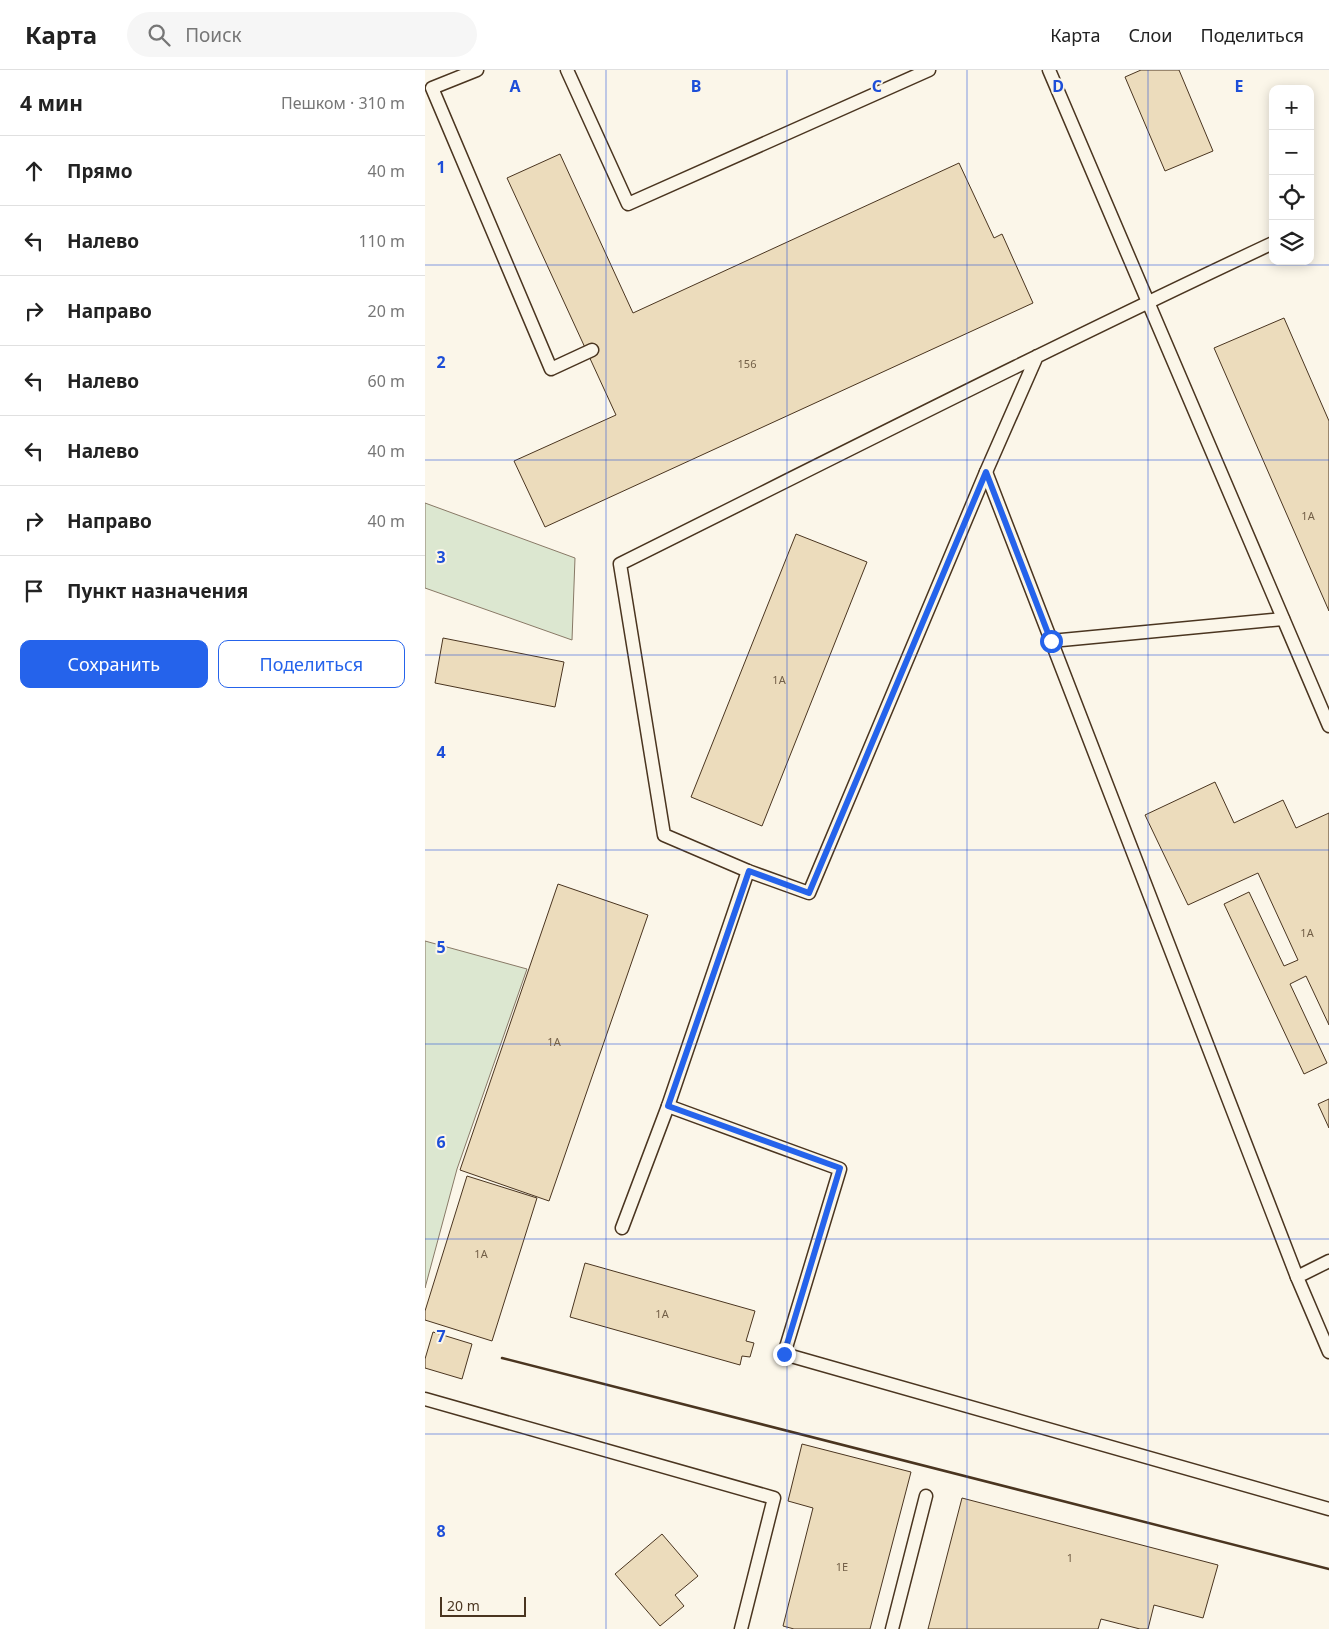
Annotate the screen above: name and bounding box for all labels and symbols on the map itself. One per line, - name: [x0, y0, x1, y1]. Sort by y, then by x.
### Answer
- text: A: [509, 75, 521, 97]
- text: B: [691, 75, 701, 97]
- text: C: [872, 75, 882, 97]
- text: D: [1052, 75, 1064, 97]
- text: E: [1235, 75, 1244, 97]
- text: 1: [436, 156, 446, 178]
- text: 2: [436, 351, 446, 373]
- house number: 156: [738, 356, 756, 371]
- house number: 1А: [1301, 508, 1316, 523]
- text: 3: [436, 546, 446, 568]
- route start: [1040, 630, 1063, 653]
- house number: 1А: [772, 672, 787, 687]
- text: 4: [436, 741, 446, 763]
- house number: 1А: [1300, 925, 1315, 940]
- text: 5: [436, 936, 446, 958]
- house number: 1А: [547, 1034, 562, 1049]
- text: 6: [436, 1131, 446, 1153]
- house number: 1А: [474, 1246, 489, 1261]
- house number: 1А: [655, 1306, 670, 1321]
- text: 7: [436, 1325, 446, 1347]
- route end: [773, 1343, 796, 1366]
- text: 8: [436, 1520, 446, 1542]
- house number: 1: [1067, 1550, 1073, 1565]
- house number: 1Е: [836, 1559, 848, 1574]
- scale bar: [440, 1594, 526, 1617]

